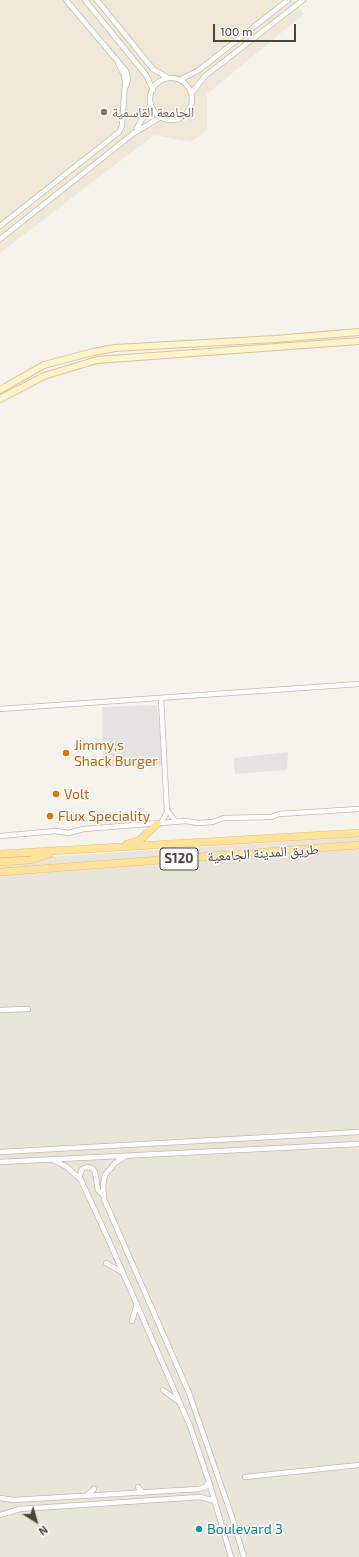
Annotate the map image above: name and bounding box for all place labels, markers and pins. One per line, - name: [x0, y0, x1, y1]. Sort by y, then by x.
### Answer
- place label: الجامعة القاسمية: [112, 104, 194, 120]
- marker: الجامعة القاسمية: [99, 107, 109, 117]
- place label: Jimmy,s Shack Burger: [74, 737, 158, 770]
- marker: Jimmy,s Shack Burger: [61, 748, 71, 758]
- place label: Volt: [64, 786, 89, 802]
- marker: Volt: [51, 789, 61, 799]
- place label: Flux Speciality: [58, 808, 150, 824]
- marker: Flux Speciality: [45, 811, 55, 821]
- place label: Boulevard 3: [207, 1521, 283, 1537]
- marker: Boulevard 3: [194, 1524, 204, 1534]

